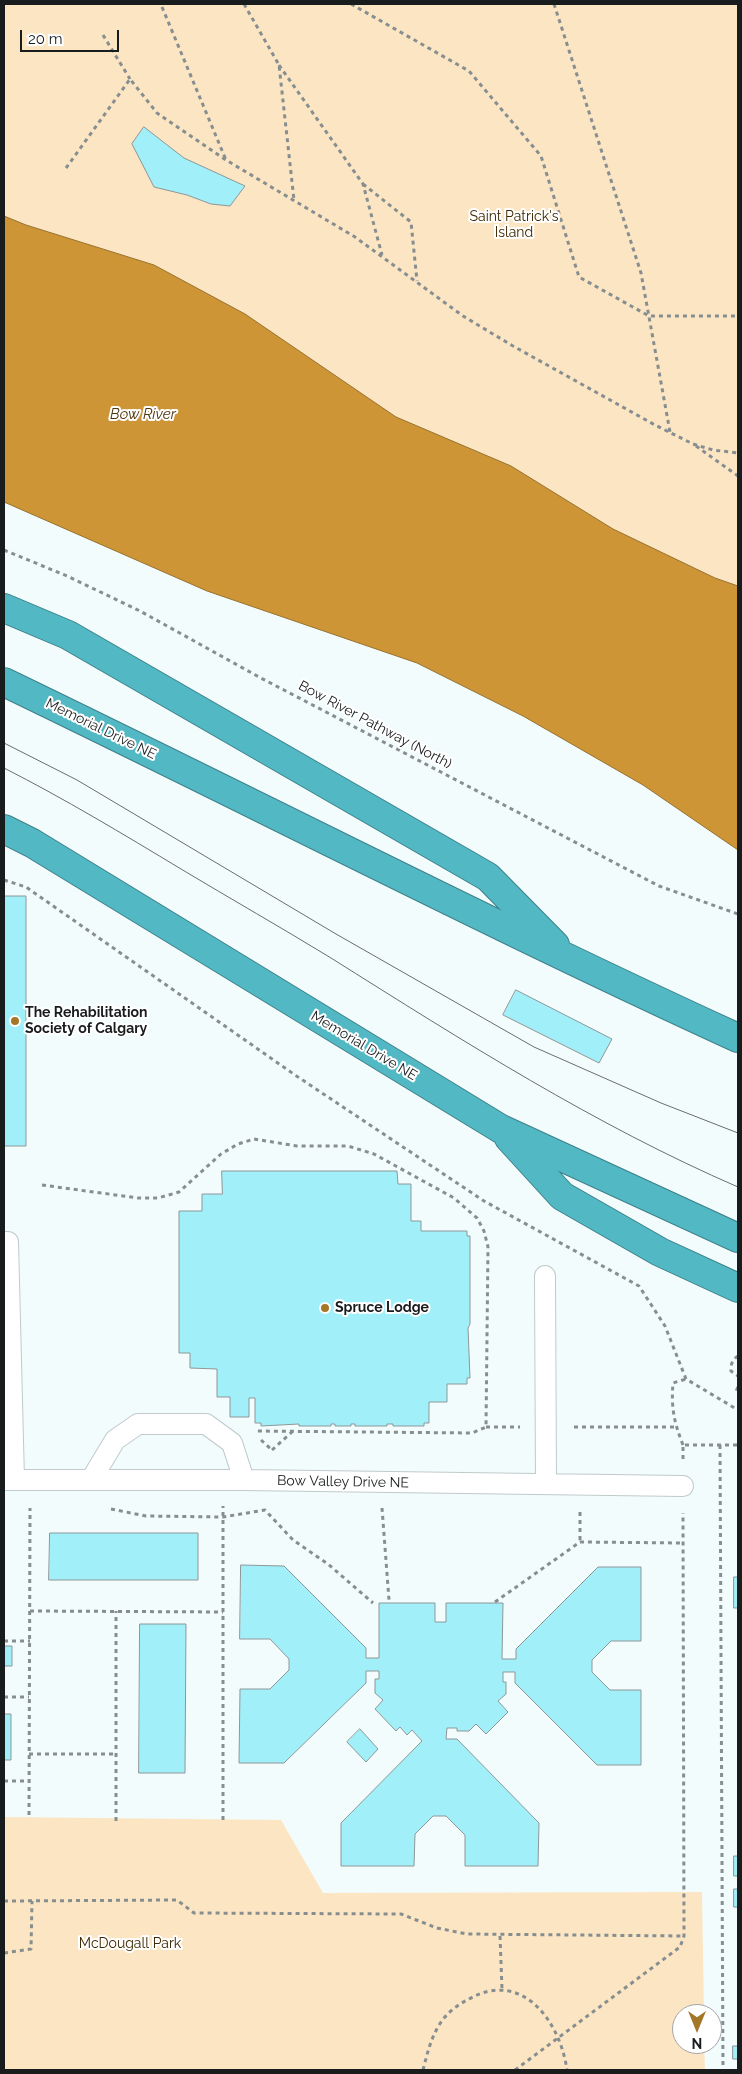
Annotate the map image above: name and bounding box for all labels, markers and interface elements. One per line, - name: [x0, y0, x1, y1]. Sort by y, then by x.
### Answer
- scale bar: [22, 20, 121, 52]
- text: 20 m: [28, 30, 63, 48]
- park label: Saint Patrick's Island: [470, 209, 558, 242]
- water label: Bow River: [110, 405, 176, 423]
- street label: Bow River Pathway (North): [295, 677, 455, 773]
- street label: Memorial Drive NE: [43, 695, 159, 763]
- place label: The Rehabilitation Society of Calgary: [25, 1005, 147, 1038]
- street label: Memorial Drive NE: [308, 1008, 420, 1084]
- marker: The Rehabilitation Society of Calgary: [9, 1015, 21, 1027]
- place label: Spruce Lodge: [335, 1300, 429, 1316]
- marker: Spruce Lodge: [319, 1302, 331, 1314]
- street label: Bow Valley Drive NE: [277, 1472, 409, 1492]
- park label: McDougall Park: [79, 1936, 181, 1952]
- north arrow: [672, 2004, 722, 2054]
- text: N: [692, 2035, 702, 2051]

